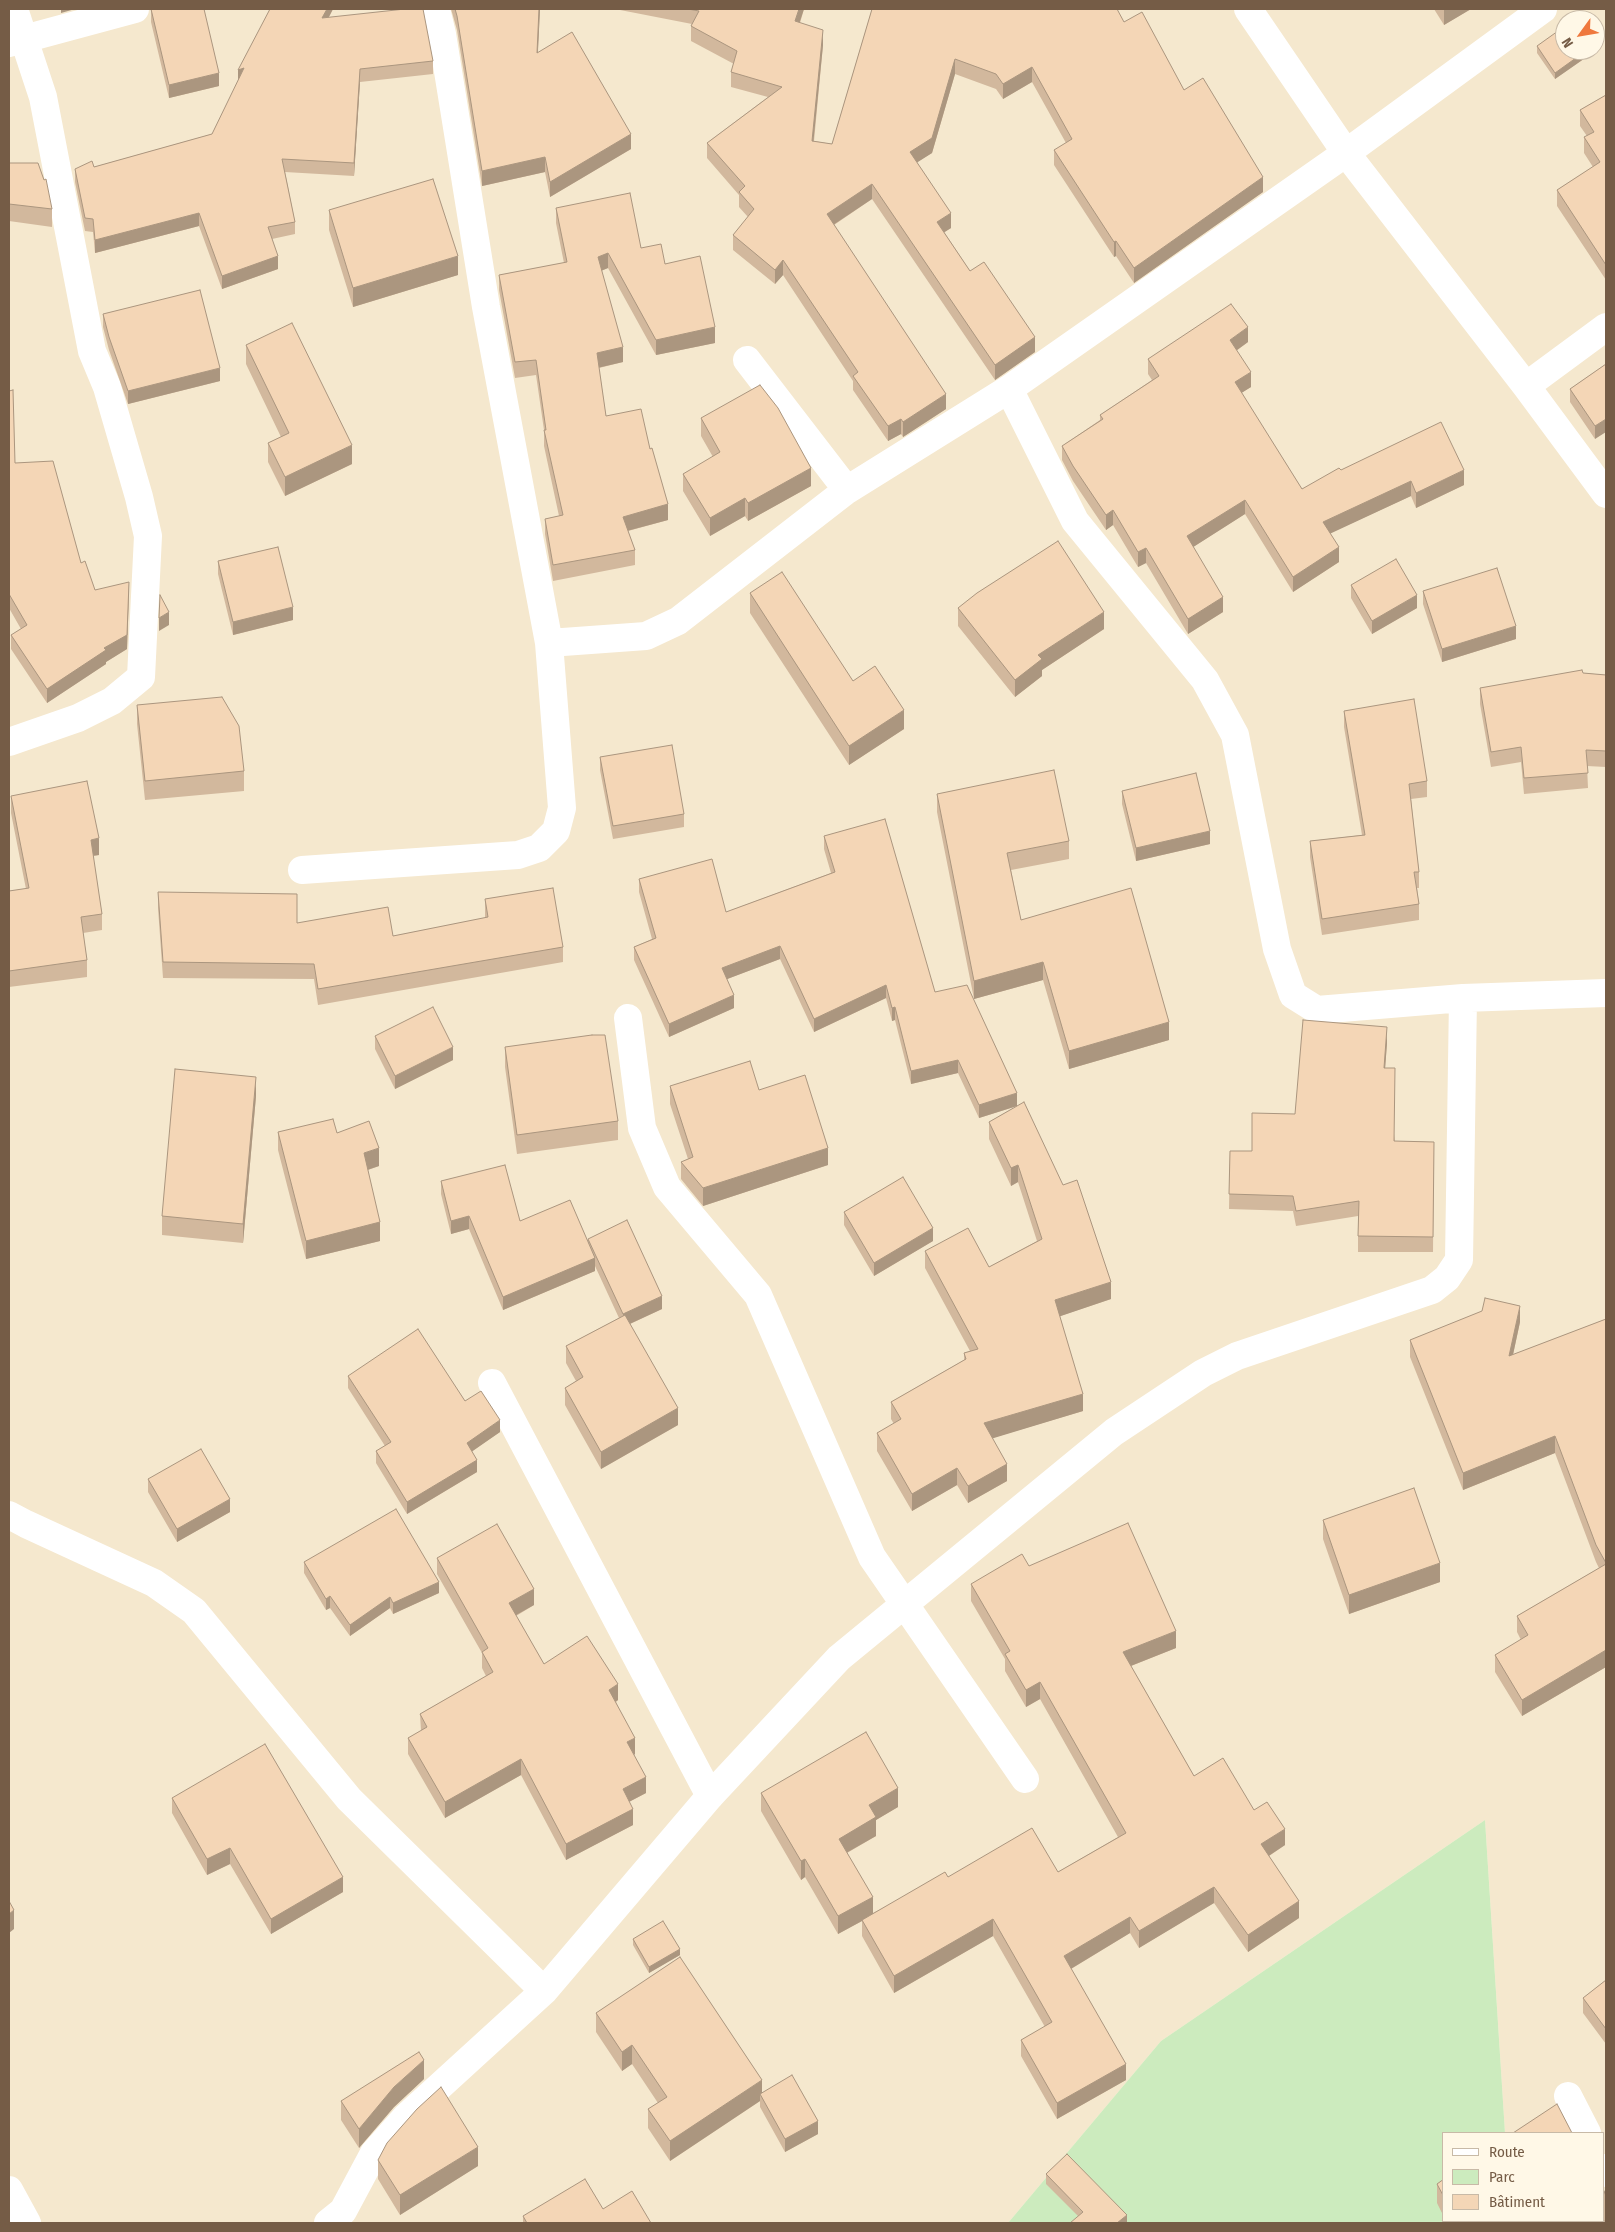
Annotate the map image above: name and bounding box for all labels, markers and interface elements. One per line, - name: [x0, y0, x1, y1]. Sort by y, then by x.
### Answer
- north arrow: [1555, 10, 1605, 60]
- text: N: [1558, 35, 1577, 51]
- legend: [1442, 2132, 1605, 2222]
- text: Route: [1489, 2143, 1525, 2161]
- text: Parc: [1489, 2168, 1515, 2186]
- text: Bâtiment: [1489, 2193, 1545, 2211]

